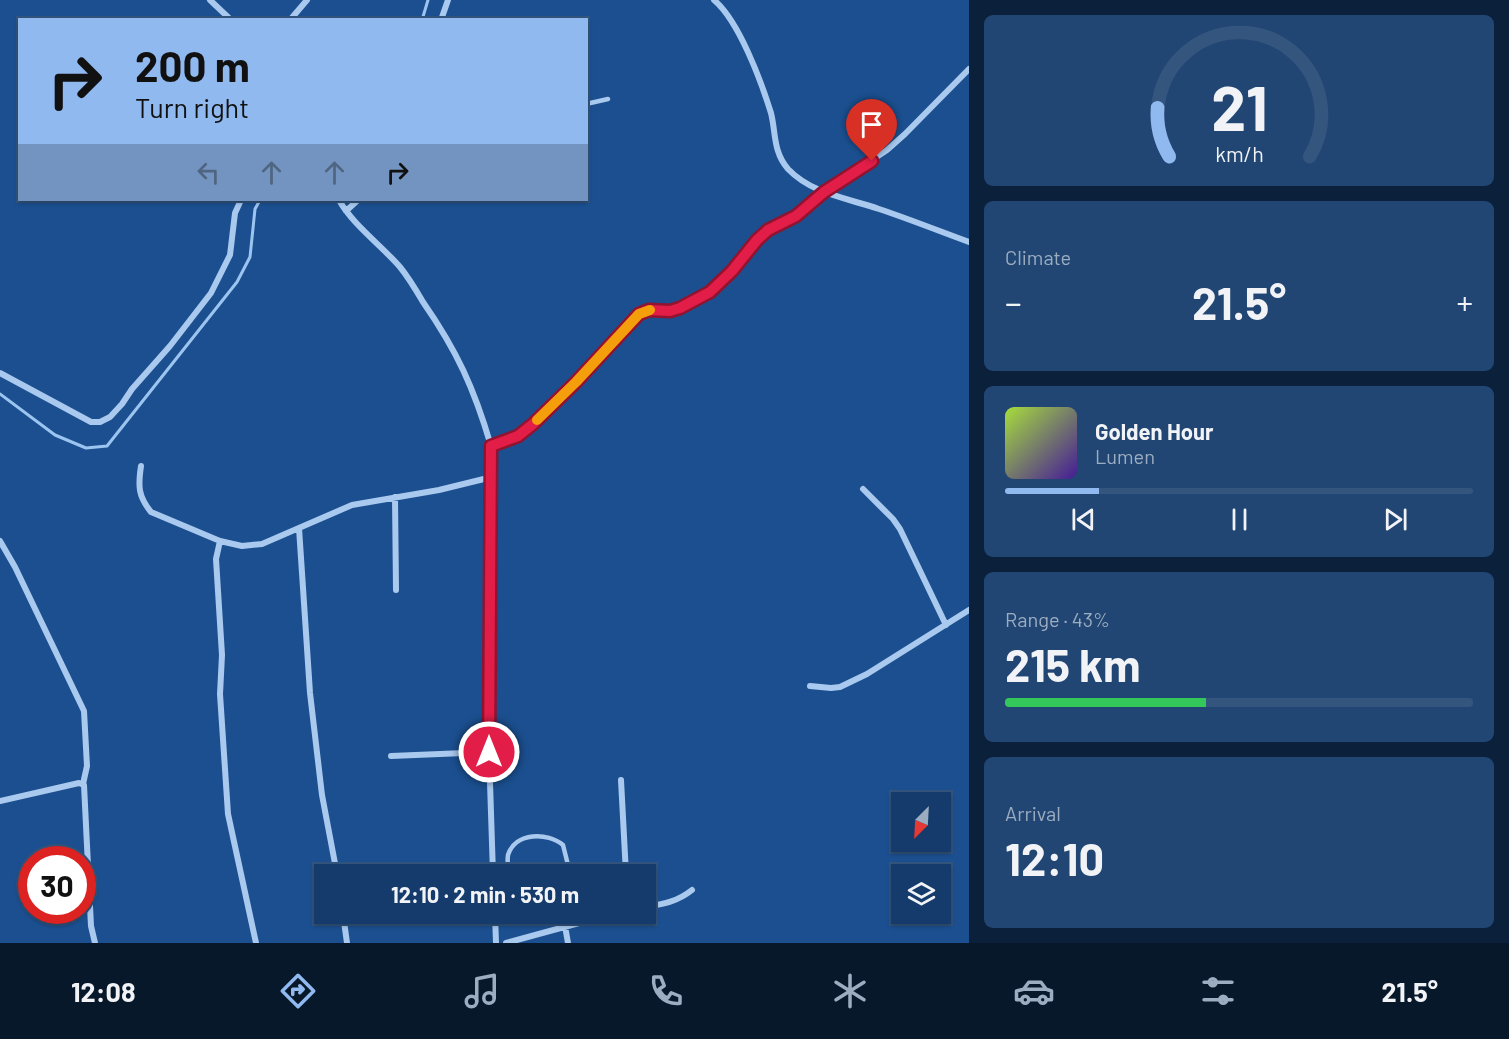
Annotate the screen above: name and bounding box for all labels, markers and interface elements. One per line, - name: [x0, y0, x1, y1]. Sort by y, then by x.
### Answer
- text: 200 m: [135, 40, 250, 90]
- icon: right: [36, 42, 114, 120]
- text: 21: [1211, 69, 1267, 143]
- text: Turn right: [135, 91, 249, 123]
- pin: [846, 99, 897, 161]
- icon: arrive: [855, 108, 888, 141]
- text: km/h: [1215, 142, 1263, 167]
- icon: left: [192, 156, 225, 189]
- icon: ahead: [255, 156, 288, 189]
- icon: ahead: [318, 156, 351, 189]
- icon: right: [381, 156, 414, 189]
- text: Climate: [1005, 245, 1071, 269]
- text: 21.5°: [1192, 275, 1286, 329]
- text: −: [1005, 282, 1022, 322]
- text: +: [1457, 282, 1473, 322]
- text: Golden Hour: [1095, 418, 1213, 444]
- text: Lumen: [1095, 444, 1155, 468]
- icon: previous: [1067, 503, 1100, 536]
- icon: pause: [1223, 503, 1256, 536]
- icon: next: [1379, 503, 1412, 536]
- text: Range · 43%: [1005, 607, 1110, 631]
- text: 215 km: [1005, 637, 1141, 691]
- position arrow: [457, 720, 521, 784]
- north arrow: [891, 792, 951, 852]
- map controls: [891, 792, 951, 924]
- text: Arrival: [1005, 801, 1061, 825]
- text: 12:10: [1005, 831, 1104, 885]
- speed limit sign: 30: [18, 846, 96, 924]
- button: layers: [891, 864, 951, 924]
- text: 12:10 · 2 min · 530 m: [391, 881, 579, 907]
- icon: directions: [277, 970, 319, 1012]
- icon: music: [461, 970, 503, 1012]
- icon: phone: [645, 970, 687, 1012]
- icon: climate: [829, 970, 871, 1012]
- icon: car: [1013, 970, 1055, 1012]
- icon: filters: [1197, 970, 1239, 1012]
- text: 12:08: [71, 975, 136, 1007]
- text: 21.5°: [1381, 975, 1438, 1007]

